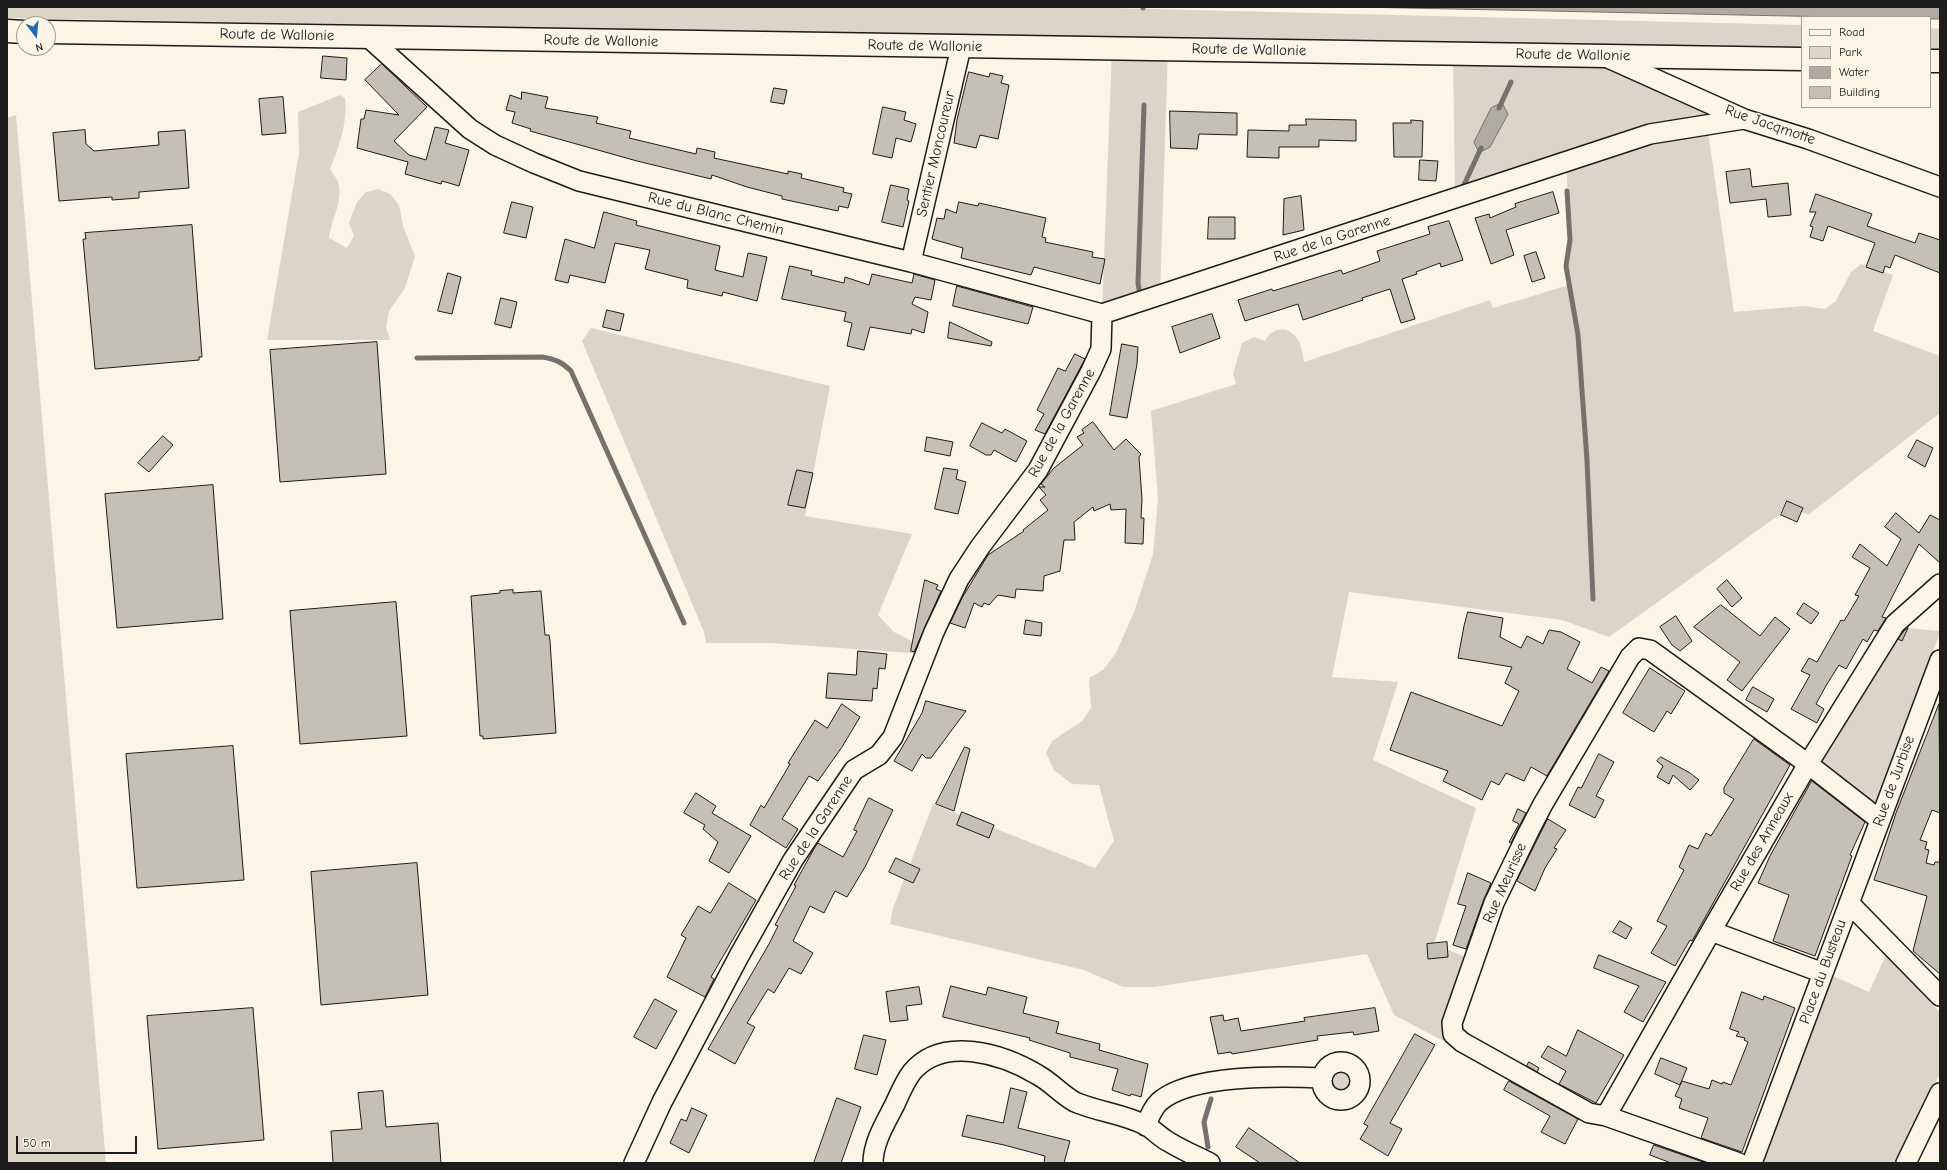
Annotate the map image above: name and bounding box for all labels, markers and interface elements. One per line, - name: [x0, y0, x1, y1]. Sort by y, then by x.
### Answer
- north arrow: [16, 16, 56, 56]
- legend: [1801, 16, 1931, 108]
- street label: Route de Wallonie: [220, 25, 334, 45]
- text: Road: [1839, 25, 1865, 39]
- street label: Route de Wallonie: [544, 31, 658, 51]
- street label: Route de Wallonie: [868, 36, 982, 56]
- text: N: [34, 40, 44, 54]
- street label: Route de Wallonie: [1192, 40, 1306, 60]
- street label: Route de Wallonie: [1516, 45, 1630, 65]
- text: Park: [1839, 45, 1862, 59]
- text: Water: [1839, 65, 1869, 79]
- text: Building: [1839, 85, 1880, 99]
- street label: Sentier Moncoureur: [913, 89, 959, 219]
- street label: Rue Jacqmotte: [1722, 101, 1818, 149]
- street label: Rue du Blanc Chemin: [646, 188, 786, 240]
- street label: Rue de la Garenne: [1271, 212, 1393, 266]
- street label: Rue de la Garenne: [1025, 366, 1099, 480]
- street label: Rue de Jurbise: [1869, 733, 1919, 829]
- street label: Rue de la Garenne: [775, 772, 857, 884]
- street label: Rue des Anneaux: [1726, 789, 1798, 895]
- street label: Rue Meurisse: [1479, 840, 1531, 926]
- street label: Place du Busteau: [1796, 917, 1850, 1027]
- scale bar: [18, 1128, 139, 1154]
- text: 50 m: [23, 1136, 51, 1150]

